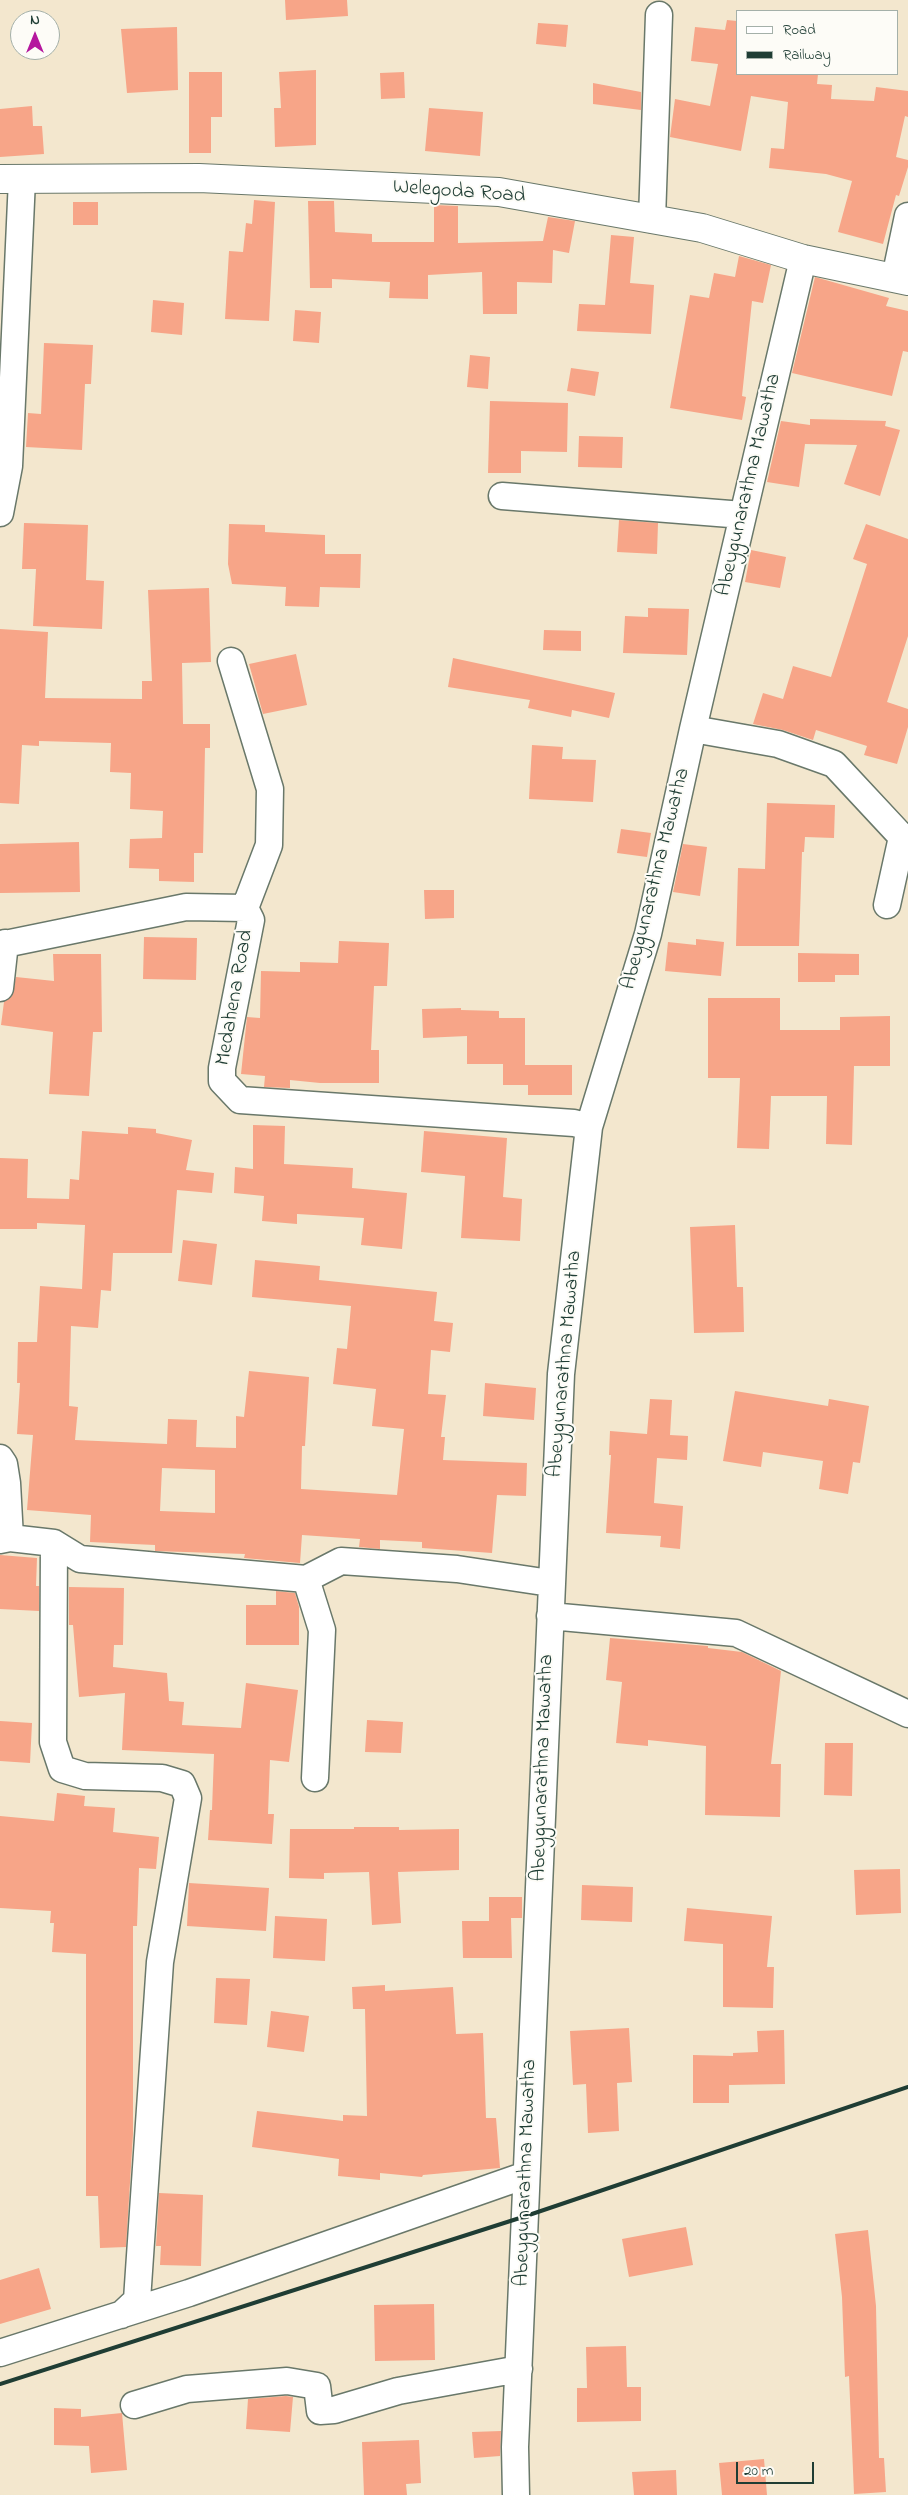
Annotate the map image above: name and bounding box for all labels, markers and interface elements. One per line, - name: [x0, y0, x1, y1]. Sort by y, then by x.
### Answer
- north arrow: [10, 10, 60, 60]
- text: N: [30, 10, 40, 31]
- legend: [736, 10, 898, 75]
- text: Road: [783, 19, 816, 41]
- text: Railway: [783, 44, 831, 66]
- street label: Welegoda Road: [392, 176, 526, 210]
- street label: Abeygunarathna Mawatha: [712, 371, 788, 599]
- street label: Abeygunarathna Mawatha: [617, 766, 697, 992]
- street label: Medahena Road: [212, 928, 260, 1068]
- street label: Abeygunarathna Mawatha: [544, 1250, 588, 1478]
- street label: Abeygunarathna Mawatha: [527, 1654, 561, 1882]
- street label: Abeygunarathna Mawatha: [510, 2059, 544, 2287]
- scale bar: [738, 2452, 816, 2484]
- text: 20 m: [744, 2460, 773, 2482]

